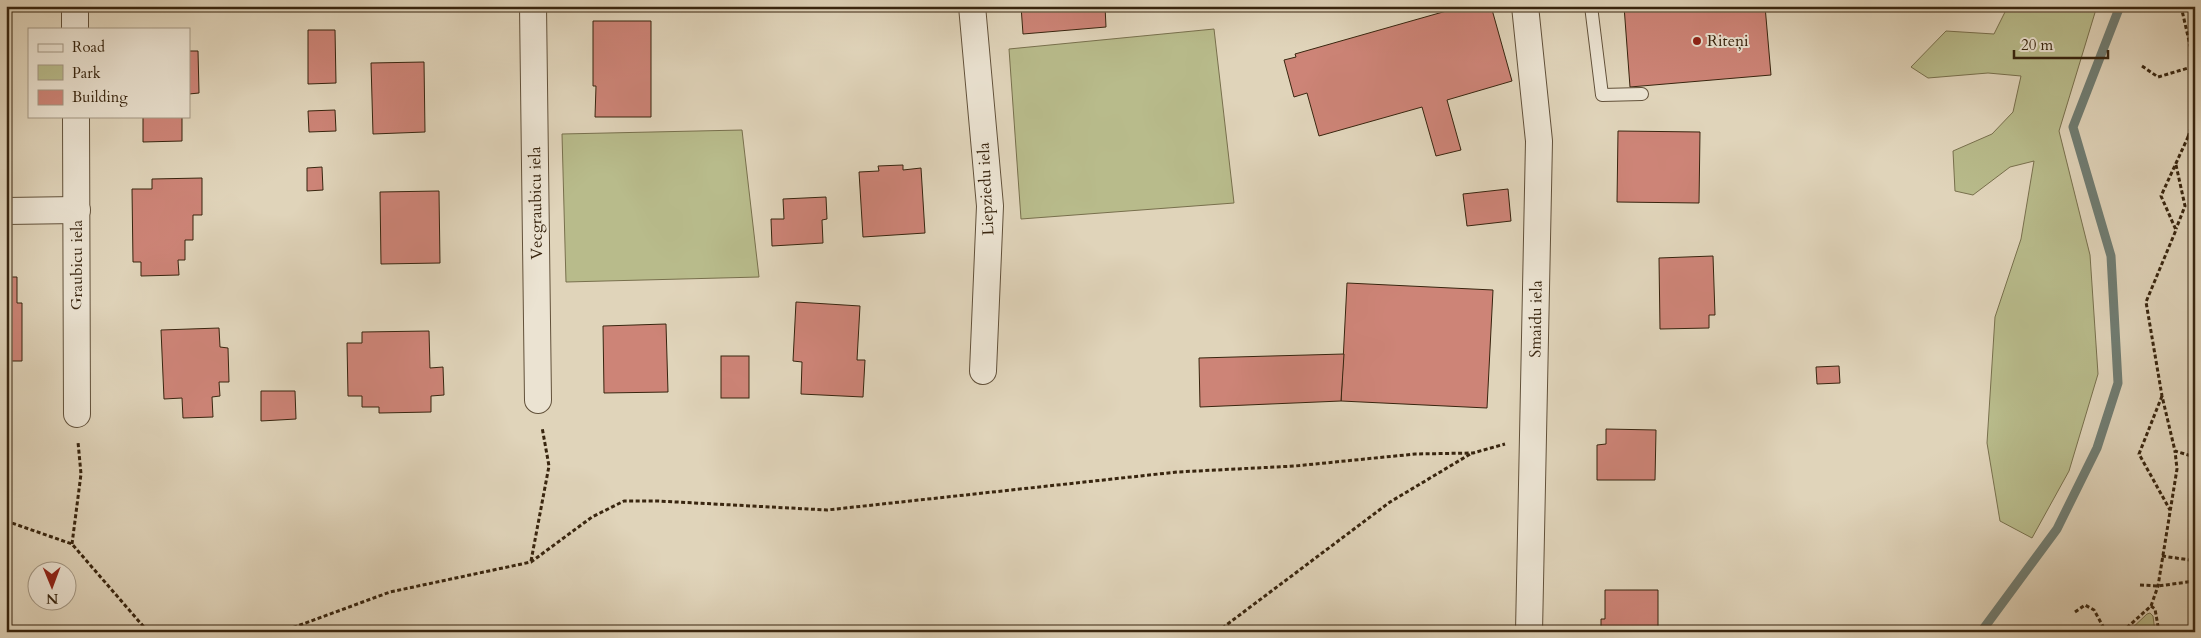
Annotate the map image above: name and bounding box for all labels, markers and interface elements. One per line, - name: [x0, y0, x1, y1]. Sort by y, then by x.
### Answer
- legend: [28, 28, 190, 118]
- scale bar: [2014, 28, 2107, 60]
- place label: Riteņi: [1707, 30, 1749, 52]
- marker: Riteņi: [1691, 35, 1703, 47]
- text: 20 m: [2021, 35, 2053, 55]
- text: Road: [72, 37, 105, 57]
- text: Park: [72, 63, 101, 83]
- text: Building: [72, 87, 128, 107]
- street label: Liepziedu iela: [973, 142, 999, 236]
- street label: Vecgraubicu iela: [524, 146, 548, 260]
- street label: Graubicu iela: [66, 220, 88, 310]
- street label: Smaidu iela: [1524, 280, 1548, 358]
- north arrow: [28, 560, 78, 610]
- text: N: [46, 589, 58, 608]

